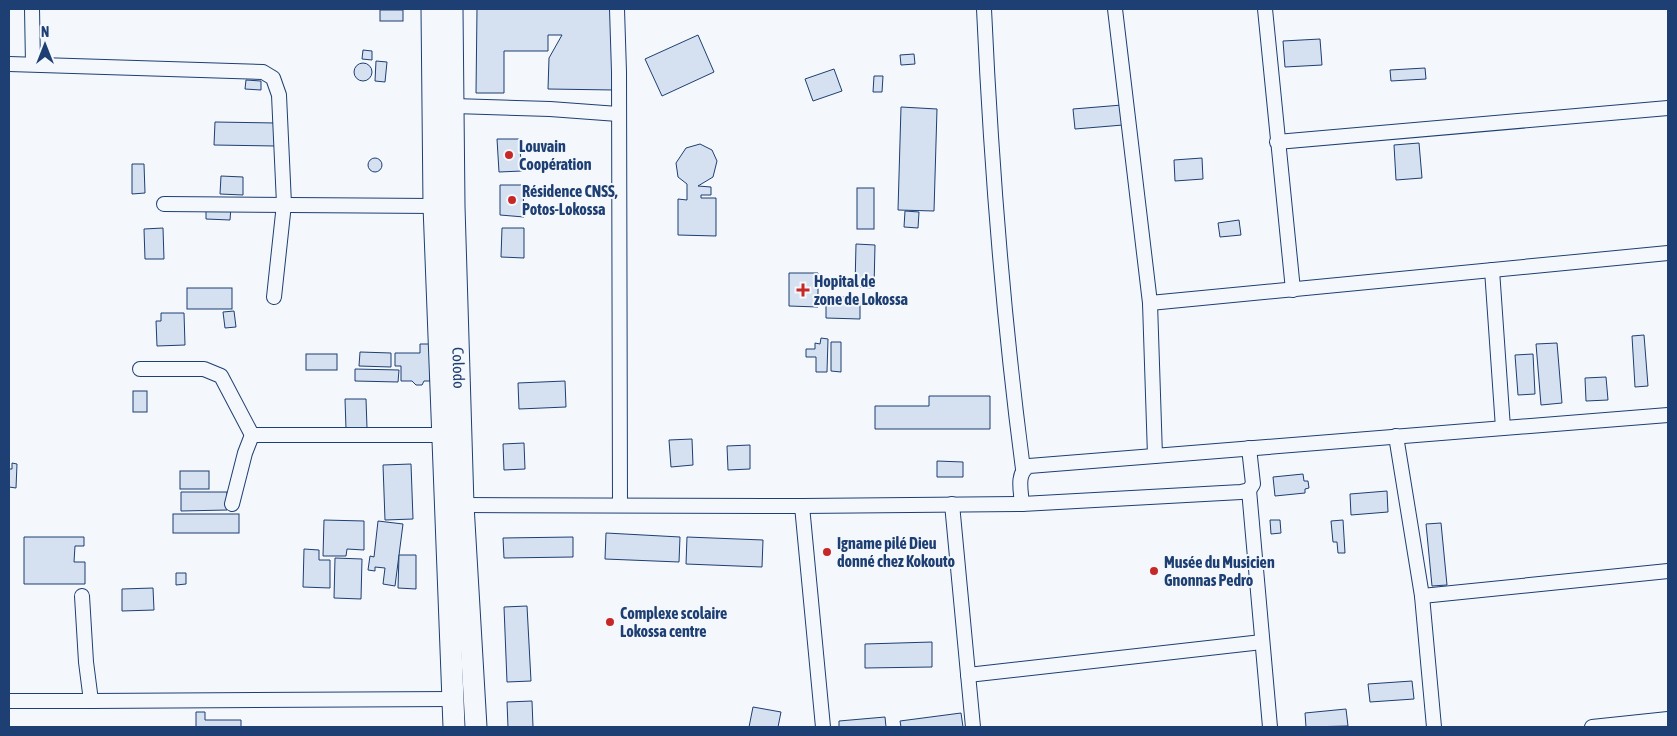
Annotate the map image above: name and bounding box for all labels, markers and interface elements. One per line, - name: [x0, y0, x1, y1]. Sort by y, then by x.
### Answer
- north arrow: [20, 20, 70, 70]
- text: N: [41, 24, 49, 40]
- place label: Louvain Coopération: [519, 137, 592, 173]
- marker: Louvain Coopération: [503, 149, 515, 161]
- place label: Résidence CNSS, Potos-Lokossa: [522, 182, 618, 218]
- marker: Résidence CNSS, Potos-Lokossa: [506, 194, 518, 206]
- place label: Hopital de zone de Lokossa: [814, 272, 908, 308]
- marker: Hopital de zone de Lokossa: [796, 283, 810, 297]
- street label: Colodo: [449, 347, 468, 389]
- place label: Igname pilé Dieu donné chez Kokouto: [837, 534, 955, 570]
- marker: Igname pilé Dieu donné chez Kokouto: [821, 546, 833, 558]
- place label: Musée du Musicien Gnonnas Pedro: [1164, 553, 1275, 589]
- marker: Musée du Musicien Gnonnas Pedro: [1148, 565, 1160, 577]
- place label: Complexe scolaire Lokossa centre: [620, 604, 727, 640]
- marker: Complexe scolaire Lokossa centre: [604, 616, 616, 628]

